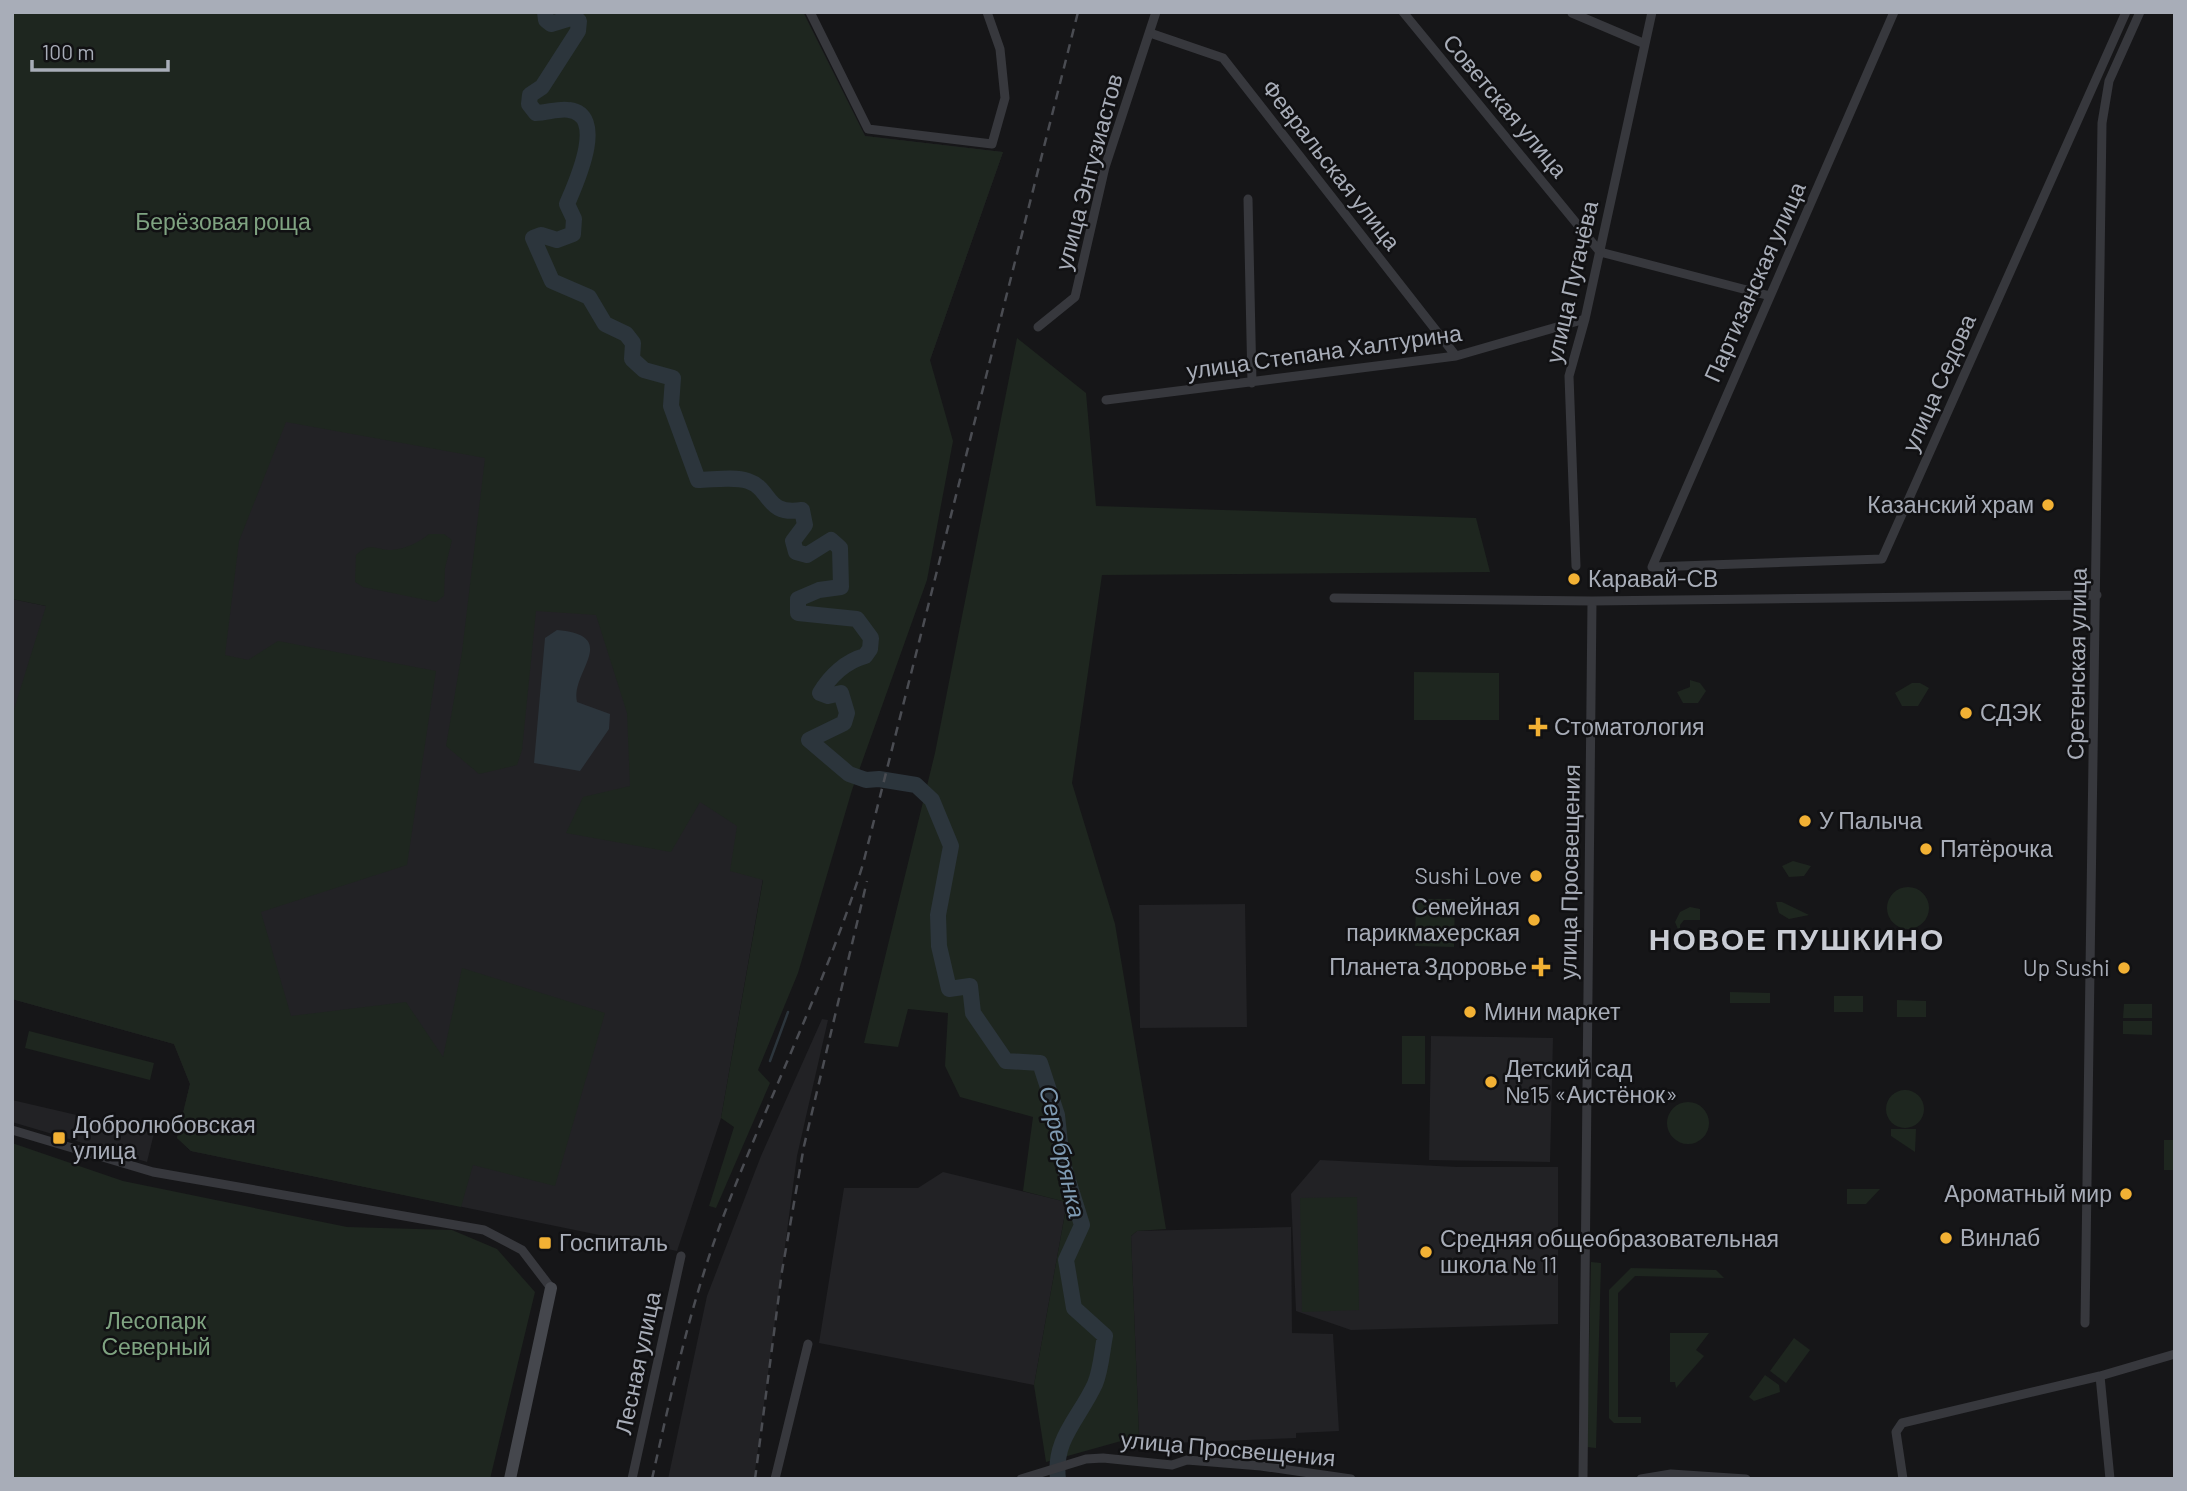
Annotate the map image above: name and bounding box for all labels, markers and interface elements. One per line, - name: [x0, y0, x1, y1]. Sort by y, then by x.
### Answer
- scale bar: [32, 28, 168, 72]
- street label: Советская улица: [1438, 28, 1574, 183]
- text: 100 m: [42, 39, 95, 64]
- street label: улица Энтузиастов: [1048, 70, 1128, 273]
- street label: Февральская улица: [1257, 74, 1407, 255]
- street label: Партизанская улица: [1697, 177, 1811, 386]
- street label: улица Пугачёва: [1539, 198, 1603, 366]
- park label: Берёзовая роща: [135, 207, 311, 235]
- street label: улица Седова: [1895, 309, 1981, 456]
- street label: улица Степана Халтурина: [1184, 318, 1463, 384]
- place label: Казанский храм: [1867, 490, 2034, 518]
- marker: Казанский храм: [2040, 497, 2056, 513]
- place label: Каравай-СВ: [1588, 564, 1718, 592]
- street label: Сретенская улица: [2060, 567, 2092, 760]
- marker: Каравай-СВ: [1566, 571, 1582, 587]
- place label: СДЭК: [1980, 698, 2042, 726]
- marker: СДЭК: [1958, 705, 1974, 721]
- place label: Стоматология: [1554, 712, 1705, 740]
- marker: Стоматология: [1528, 717, 1548, 737]
- street label: улица Просвещения: [1553, 764, 1585, 980]
- place label: У Палыча: [1819, 806, 1922, 834]
- marker: У Палыча: [1797, 813, 1813, 829]
- place label: Пятёрочка: [1940, 834, 2053, 862]
- marker: Пятёрочка: [1918, 841, 1934, 857]
- place label: Sushi Love: [1414, 861, 1522, 889]
- marker: Sushi Love: [1528, 868, 1544, 884]
- place label: Семейная парикмахерская: [1346, 892, 1520, 946]
- marker: Семейная парикмахерская: [1526, 912, 1542, 928]
- district label: НОВОЕ ПУШКИНО: [1649, 920, 1945, 956]
- place label: Планета Здоровье: [1329, 952, 1527, 980]
- place label: Up Sushi: [2023, 953, 2110, 981]
- marker: Планета Здоровье: [1533, 959, 1549, 975]
- marker: Up Sushi: [2116, 960, 2132, 976]
- place label: Мини маркет: [1484, 997, 1621, 1025]
- marker: Мини маркет: [1462, 1004, 1478, 1020]
- place label: Детский сад №15 «Аистёнок»: [1505, 1054, 1678, 1108]
- marker: Детский сад №15 «Аистёнок»: [1483, 1074, 1499, 1090]
- water label: Серебрянка: [1034, 1083, 1093, 1221]
- place label: Добролюбовская улица: [73, 1110, 256, 1164]
- marker: Добролюбовская улица: [51, 1130, 67, 1146]
- place label: Ароматный мир: [1944, 1179, 2112, 1207]
- marker: Ароматный мир: [2118, 1186, 2134, 1202]
- place label: Винлаб: [1960, 1223, 2040, 1251]
- place label: Средняя общеобразовательная школа № 11: [1440, 1224, 1779, 1278]
- place label: Госпиталь: [559, 1228, 668, 1256]
- marker: Винлаб: [1938, 1230, 1954, 1246]
- marker: Госпиталь: [537, 1235, 553, 1251]
- marker: Средняя общеобразовательная школа № 11: [1418, 1244, 1434, 1260]
- street label: Лесная улица: [608, 1289, 666, 1437]
- park label: Лесопарк Северный: [101, 1306, 211, 1360]
- street label: улица Просвещения: [1119, 1425, 1337, 1471]

